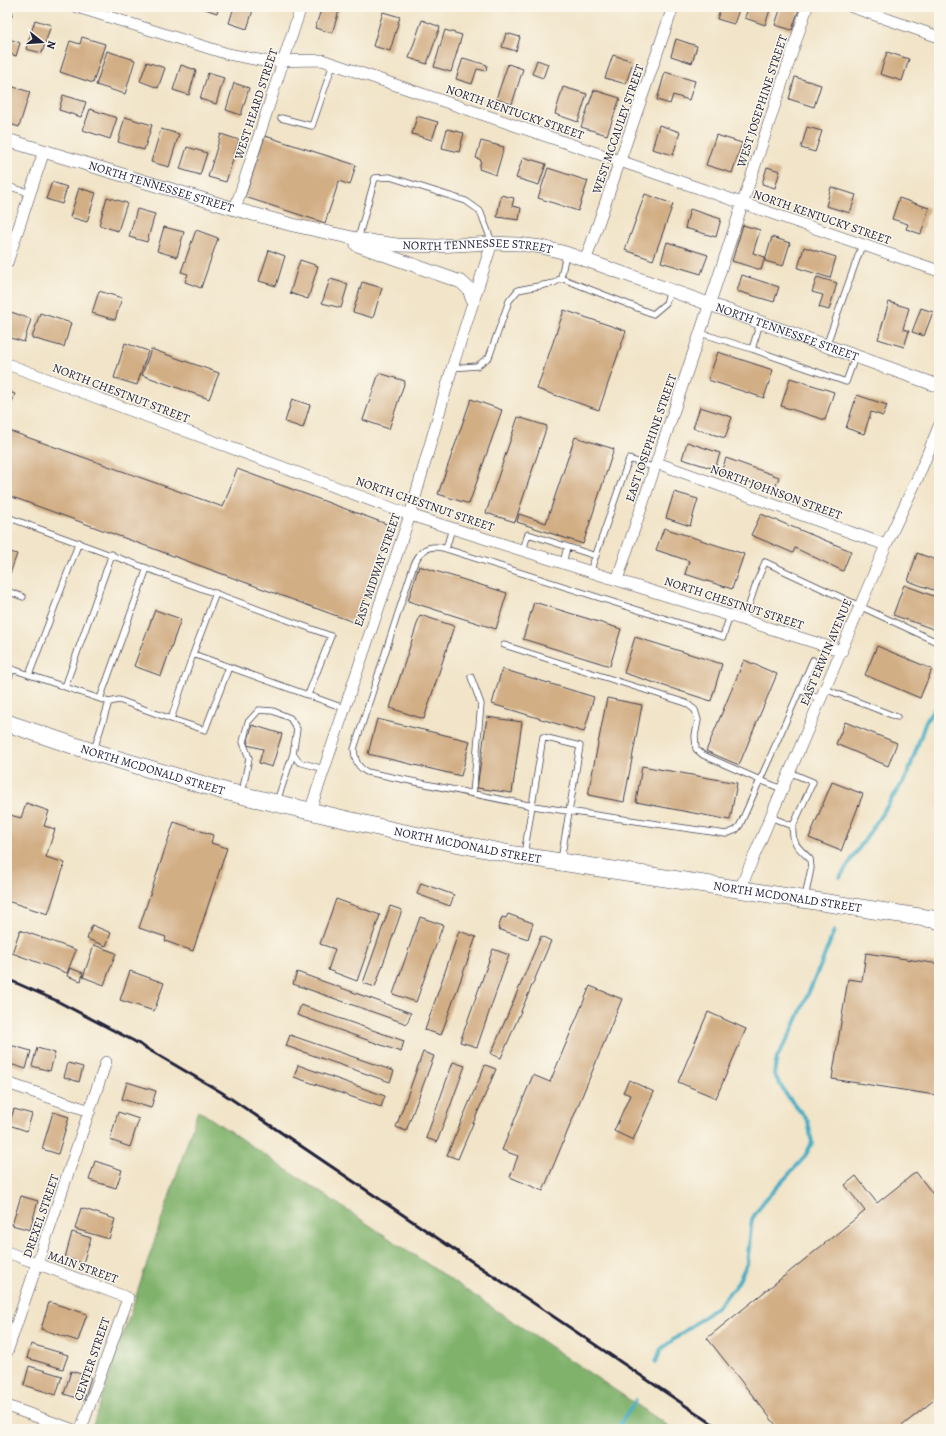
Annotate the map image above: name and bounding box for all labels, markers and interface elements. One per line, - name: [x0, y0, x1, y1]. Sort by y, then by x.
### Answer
- north arrow: [22, 22, 62, 62]
- street label: WEST JOSEPHINE STREET: [733, 32, 791, 170]
- text: N: [43, 39, 59, 51]
- street label: WEST HEARD STREET: [230, 46, 282, 163]
- street label: WEST MCCAULEY STREET: [588, 62, 648, 197]
- street label: NORTH KENTUCKY STREET: [444, 81, 587, 143]
- street label: NORTH TENNESSEE STREET: [87, 157, 236, 216]
- street label: NORTH KENTUCKY STREET: [751, 186, 894, 248]
- street label: NORTH TENNESSEE STREET: [402, 235, 555, 257]
- street label: NORTH TENNESSEE STREET: [713, 299, 861, 365]
- street label: NORTH CHESTNUT STREET: [50, 359, 192, 427]
- street label: EAST JOSEPHINE STREET: [622, 372, 681, 504]
- street label: NORTH JOHNSON STREET: [708, 461, 844, 523]
- street label: NORTH CHESTNUT STREET: [354, 473, 497, 535]
- street label: EAST MIDWAY STREET: [350, 511, 404, 629]
- street label: NORTH CHESTNUT STREET: [662, 573, 806, 633]
- street label: EAST ERWIN AVENUE: [796, 596, 856, 708]
- street label: NORTH MCDONALD STREET: [78, 740, 227, 799]
- street label: NORTH MCDONALD STREET: [392, 823, 543, 867]
- street label: NORTH MCDONALD STREET: [712, 877, 863, 916]
- street label: DREXEL STREET: [19, 1172, 63, 1260]
- street label: MAIN STREET: [46, 1247, 121, 1287]
- street label: CENTER STREET: [70, 1315, 114, 1403]

